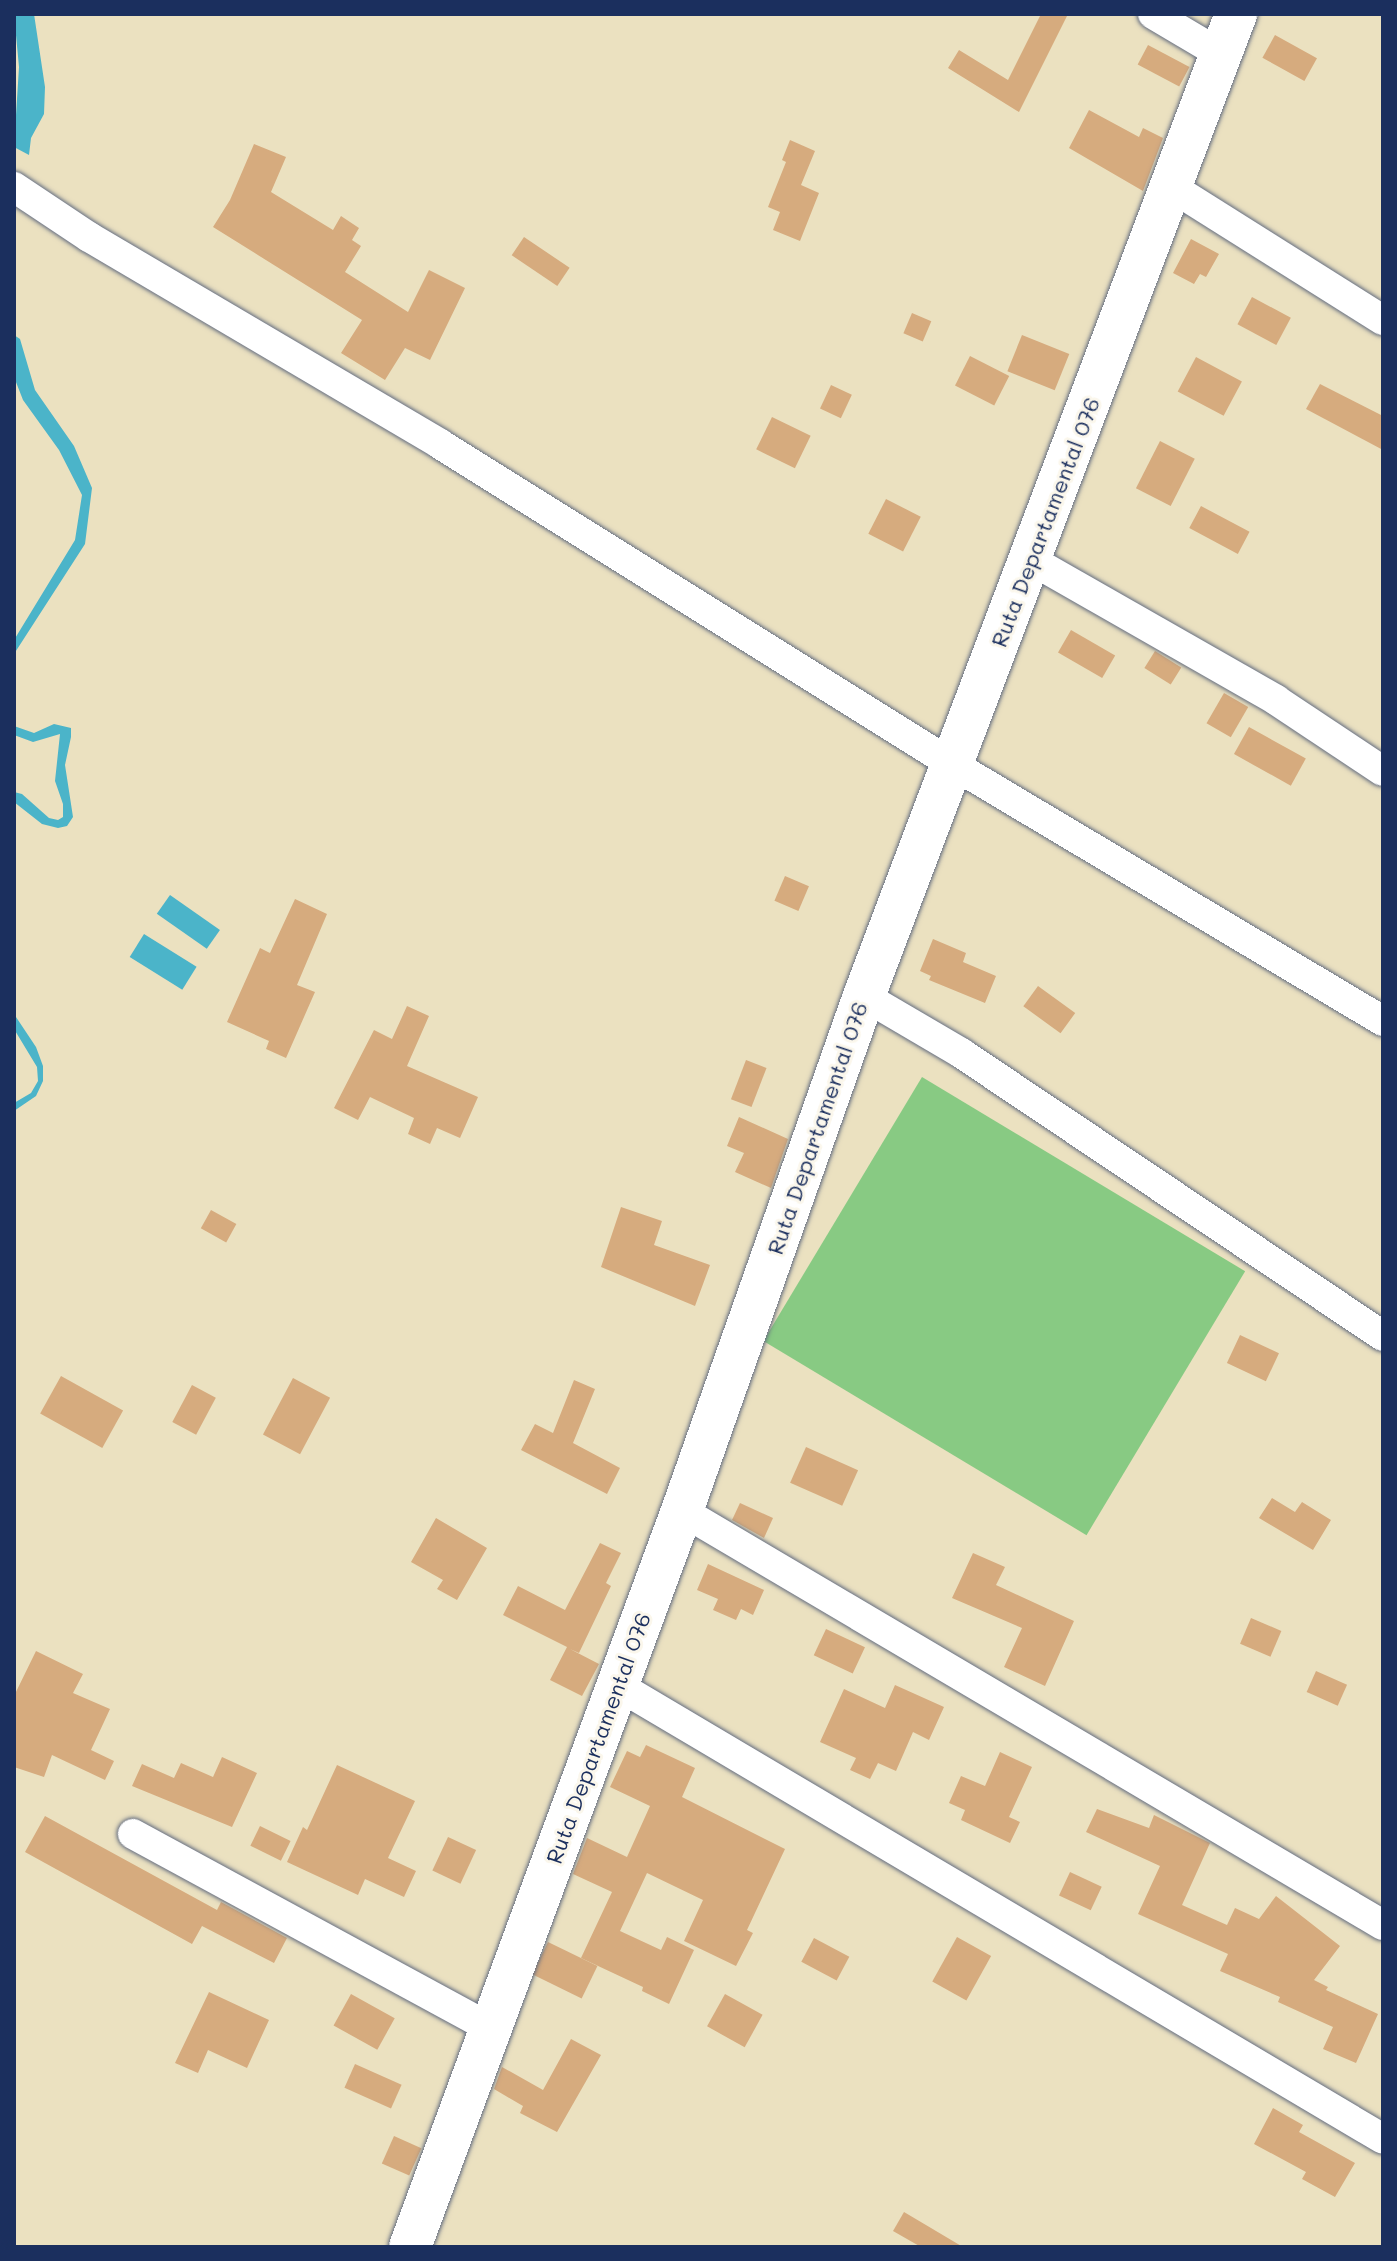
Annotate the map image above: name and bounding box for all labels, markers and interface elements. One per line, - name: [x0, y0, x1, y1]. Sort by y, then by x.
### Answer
- street label: Ruta Departamental 076: [985, 393, 1105, 651]
- street label: Ruta Departamental 076: [761, 998, 873, 1258]
- street label: Ruta Departamental 076: [540, 1609, 656, 1867]

